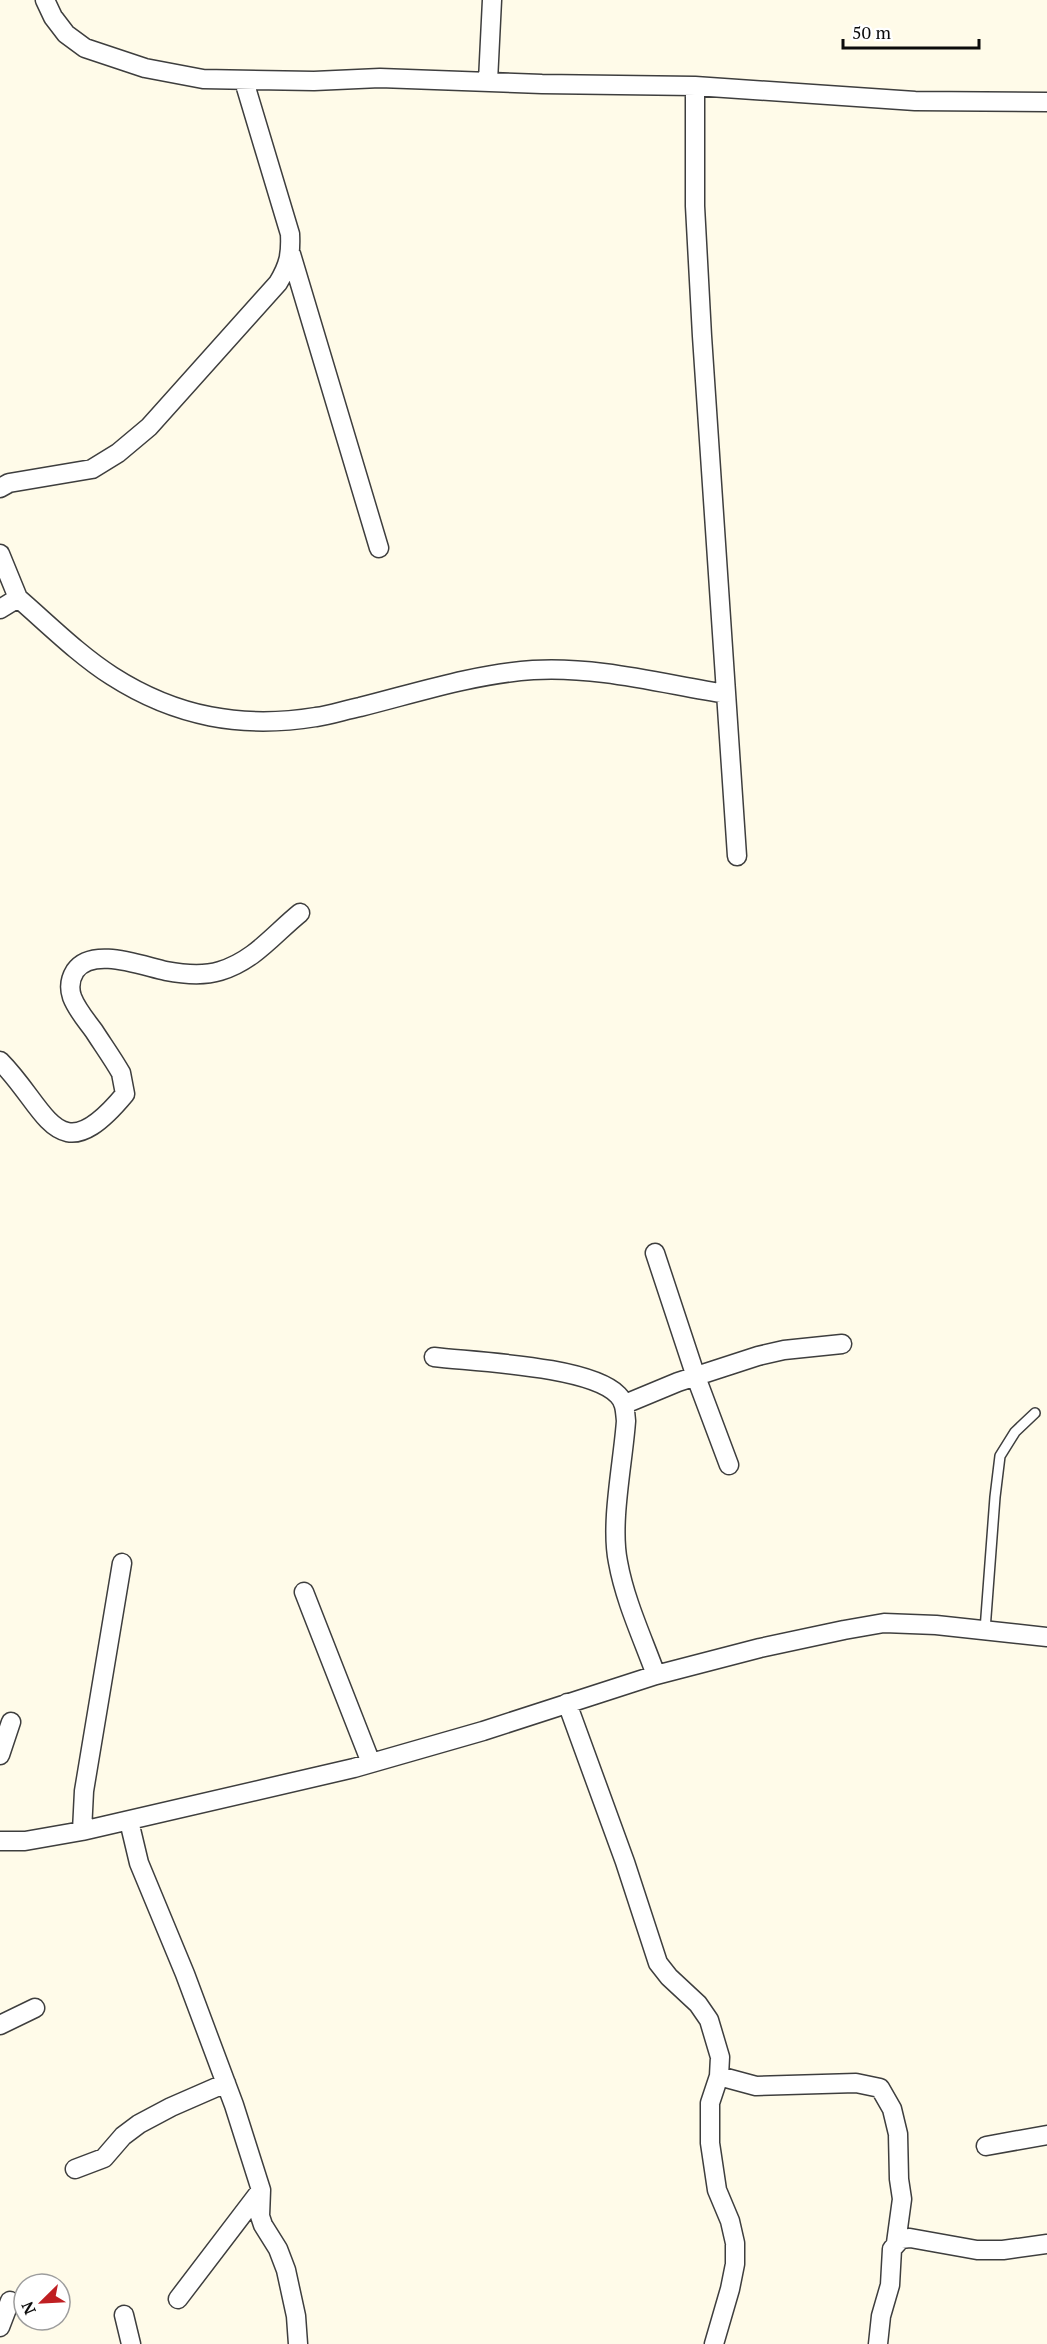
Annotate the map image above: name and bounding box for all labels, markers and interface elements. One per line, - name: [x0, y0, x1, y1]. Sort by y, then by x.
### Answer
- scale bar: [843, 12, 980, 50]
- text: 50 m: [852, 20, 892, 44]
- north arrow: [12, 2272, 72, 2332]
- text: N: [16, 2298, 41, 2318]

